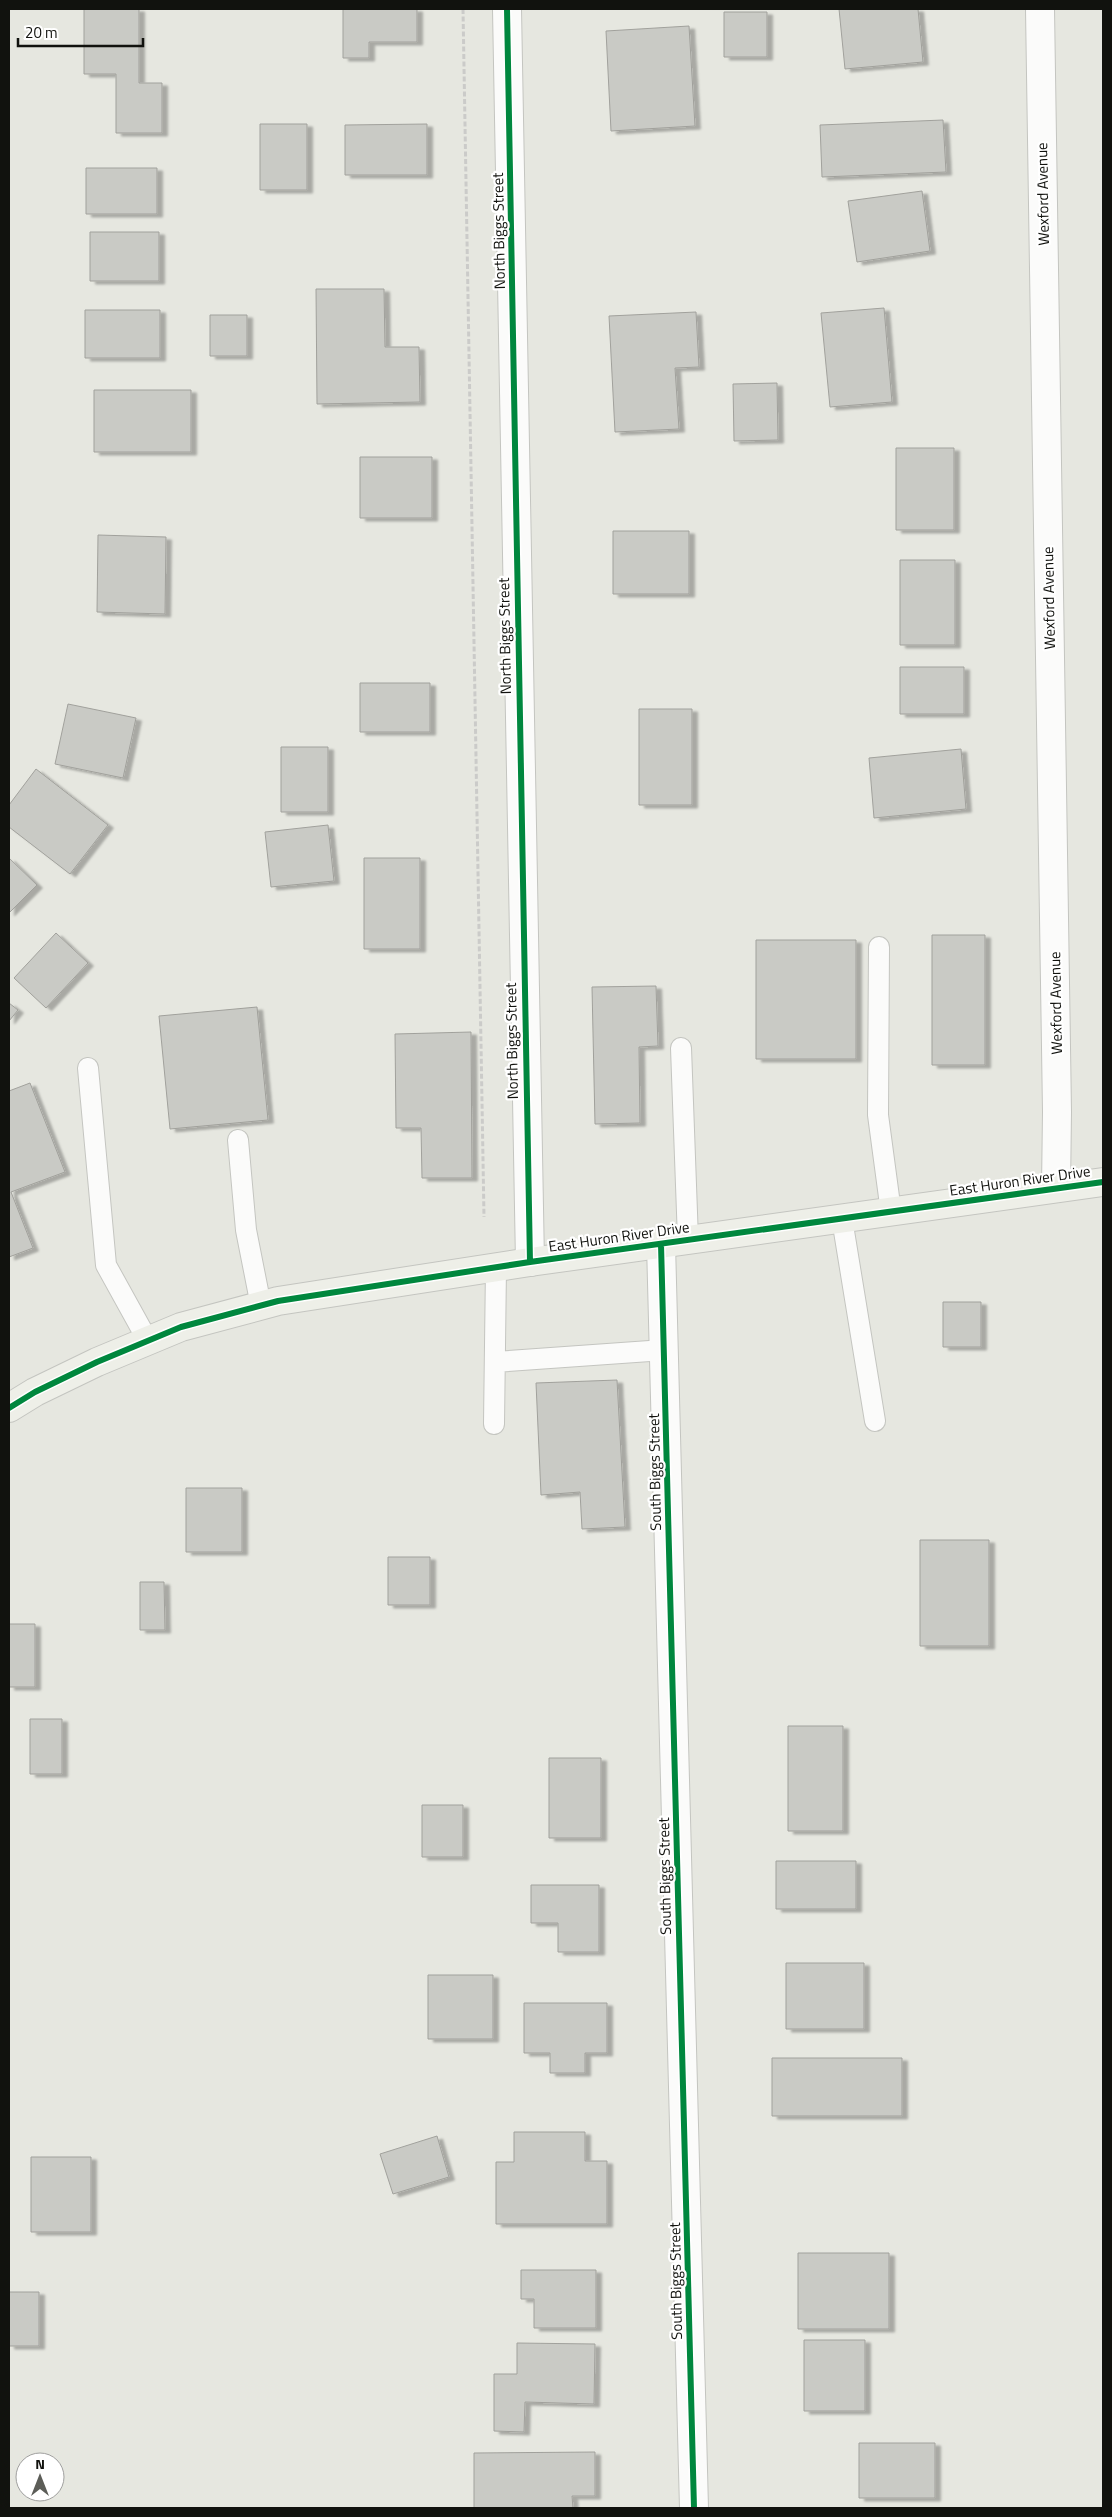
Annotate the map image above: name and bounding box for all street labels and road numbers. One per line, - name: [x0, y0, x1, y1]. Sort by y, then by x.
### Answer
- street label: Wexford Avenue: [1030, 142, 1055, 246]
- street label: North Biggs Street: [486, 172, 511, 290]
- street label: Wexford Avenue: [1036, 546, 1061, 650]
- street label: North Biggs Street: [492, 577, 517, 695]
- street label: Wexford Avenue: [1043, 951, 1068, 1055]
- street label: North Biggs Street: [499, 982, 524, 1100]
- street label: East Huron River Drive: [948, 1159, 1092, 1202]
- street label: East Huron River Drive: [547, 1215, 691, 1258]
- street label: South Biggs Street: [642, 1412, 667, 1531]
- street label: South Biggs Street: [652, 1816, 677, 1935]
- street label: South Biggs Street: [663, 2221, 688, 2340]

